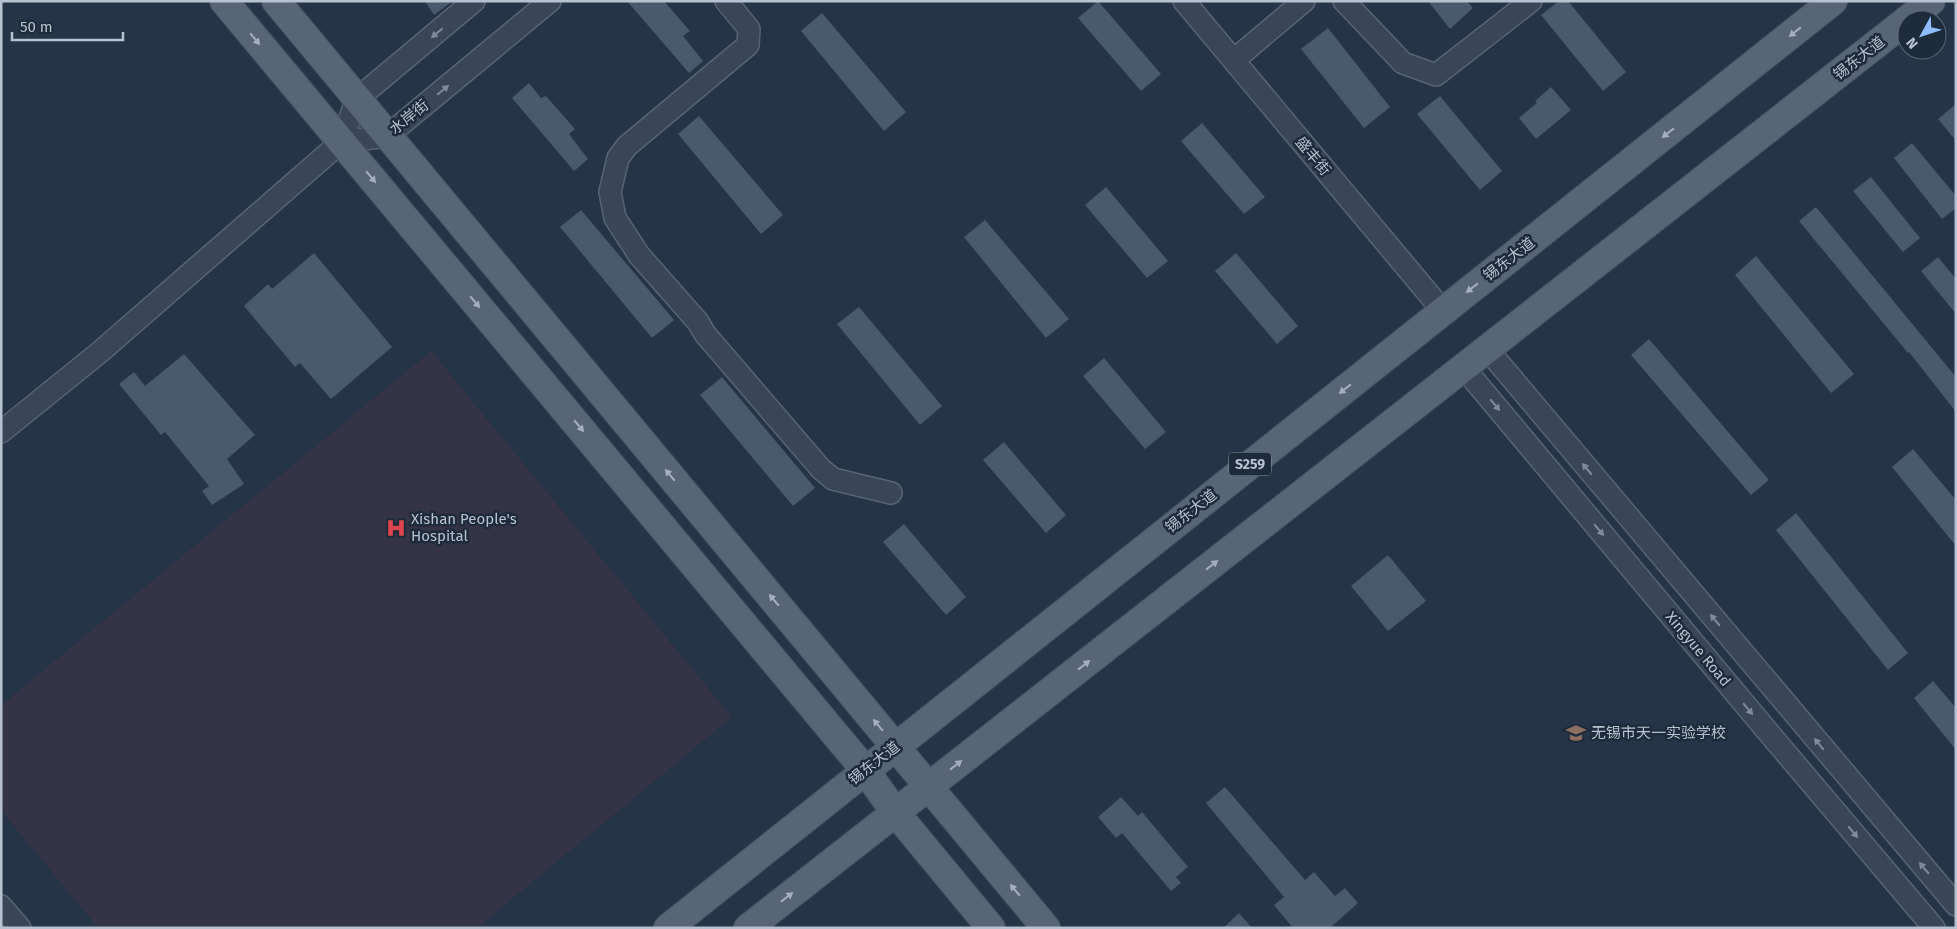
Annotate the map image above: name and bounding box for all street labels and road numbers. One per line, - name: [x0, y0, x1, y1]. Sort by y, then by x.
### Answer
- street label: 锡东大道: [1830, 32, 1888, 84]
- street label: 水岸街: [386, 96, 432, 138]
- street label: 盛丰街: [1292, 133, 1334, 179]
- street label: 锡东大道: [1480, 233, 1538, 285]
- road number: S259: [1229, 452, 1271, 476]
- street label: 锡东大道: [1162, 485, 1220, 537]
- street label: Xingyue Road: [1662, 608, 1734, 690]
- street label: 锡东大道: [845, 737, 903, 789]

